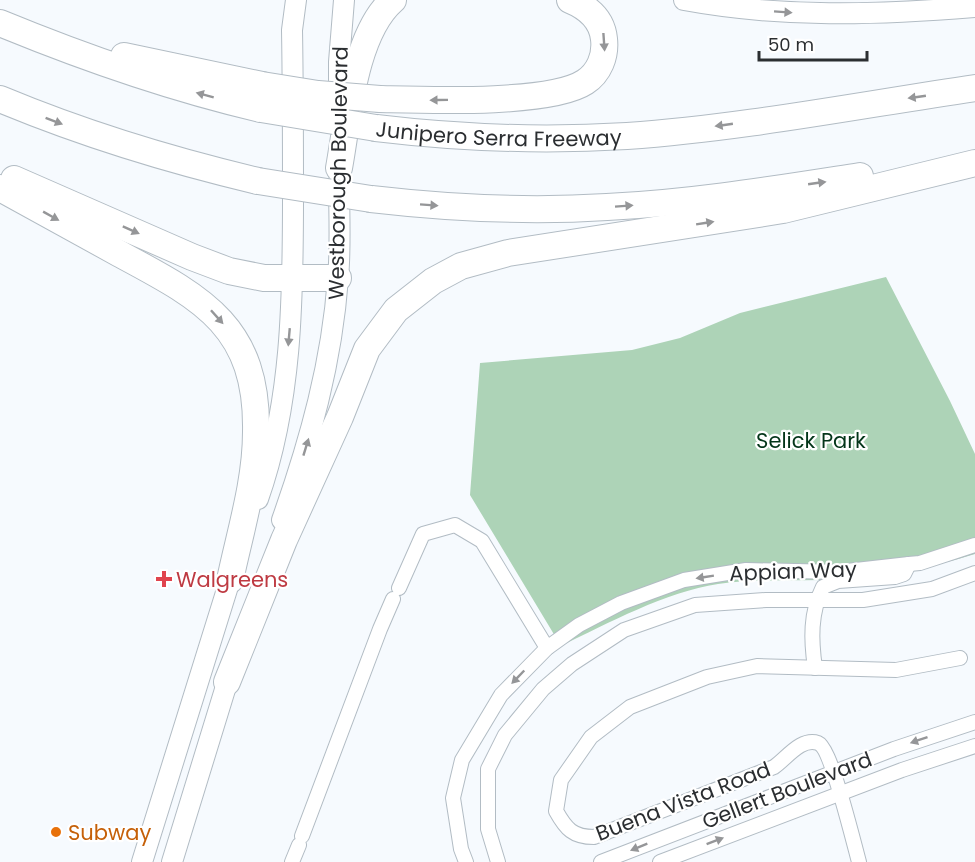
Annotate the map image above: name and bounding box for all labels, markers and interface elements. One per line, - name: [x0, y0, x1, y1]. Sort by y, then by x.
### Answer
- one-way arrow: [774, 8, 793, 17]
- scale bar: [759, 24, 867, 62]
- text: 50 m: [768, 32, 814, 57]
- one-way arrow: [599, 33, 608, 52]
- street label: Westborough Boulevard: [321, 46, 355, 300]
- one-way arrow: [195, 90, 213, 99]
- one-way arrow: [908, 92, 927, 101]
- one-way arrow: [429, 95, 448, 105]
- street label: Junipero Serra Freeway: [374, 114, 622, 153]
- one-way arrow: [45, 117, 63, 126]
- one-way arrow: [715, 120, 734, 130]
- one-way arrow: [808, 178, 827, 187]
- one-way arrow: [420, 200, 439, 209]
- one-way arrow: [614, 202, 633, 211]
- one-way arrow: [43, 211, 60, 221]
- one-way arrow: [695, 219, 714, 228]
- one-way arrow: [122, 225, 140, 235]
- one-way arrow: [210, 310, 224, 325]
- one-way arrow: [284, 327, 294, 346]
- park label: Selick Park: [756, 426, 866, 455]
- one-way arrow: [302, 438, 311, 456]
- street label: Appian Way: [729, 554, 857, 588]
- place label: Walgreens: [176, 565, 288, 594]
- marker: Walgreens: [157, 572, 171, 586]
- one-way arrow: [695, 572, 714, 581]
- one-way arrow: [511, 670, 525, 685]
- one-way arrow: [910, 736, 928, 746]
- street label: Gellert Boulevard: [698, 744, 876, 836]
- street label: Buena Vista Road: [591, 754, 775, 848]
- place label: Subway: [68, 818, 151, 847]
- marker: Subway: [49, 825, 63, 839]
- one-way arrow: [706, 836, 724, 846]
- one-way arrow: [630, 843, 648, 852]

